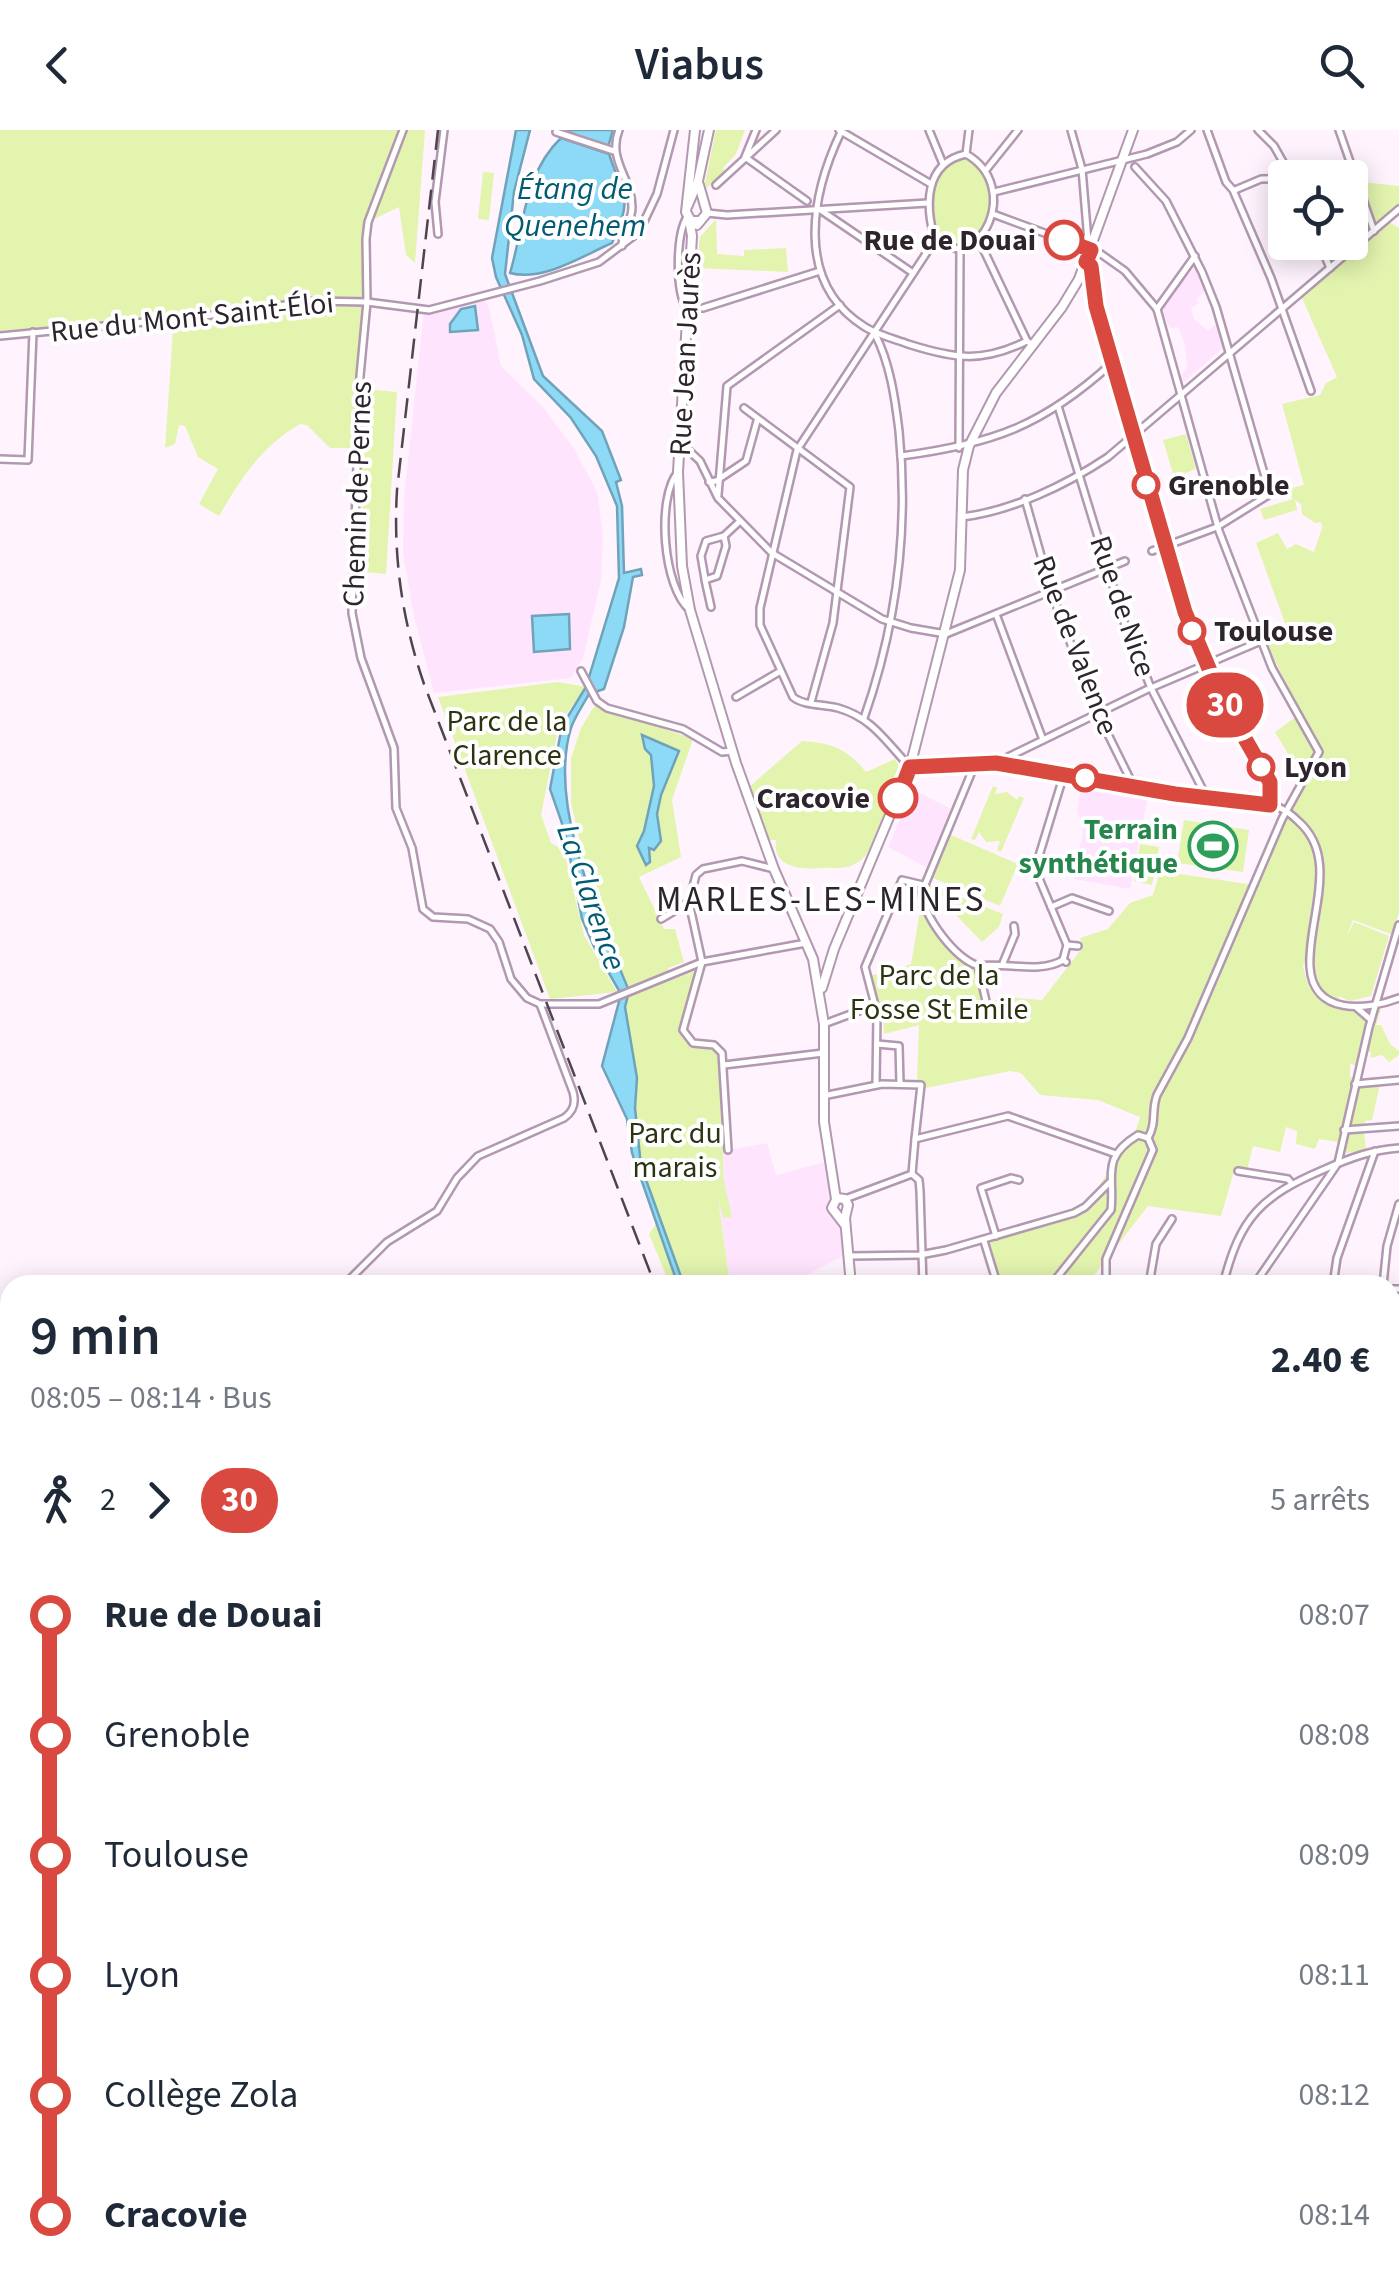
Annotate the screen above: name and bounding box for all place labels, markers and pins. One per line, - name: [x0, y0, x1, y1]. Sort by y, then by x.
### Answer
- place label: Rue de Douai: [863, 219, 1036, 262]
- marker: Rue de Douai: [1045, 221, 1083, 259]
- place label: Grenoble: [1168, 464, 1289, 507]
- marker: Grenoble: [1133, 472, 1159, 498]
- place label: Toulouse: [1214, 610, 1333, 653]
- marker: Toulouse: [1179, 618, 1205, 644]
- place label: Lyon: [1284, 746, 1347, 789]
- marker: Lyon: [1248, 754, 1274, 780]
- unlabelled marker: [1072, 765, 1098, 791]
- place label: Cracovie: [757, 777, 870, 820]
- marker: Cracovie: [879, 779, 917, 817]
- place label: Terrain synthétique: [1019, 808, 1178, 885]
- sports icon: Terrain synthétique: [1187, 820, 1239, 872]

